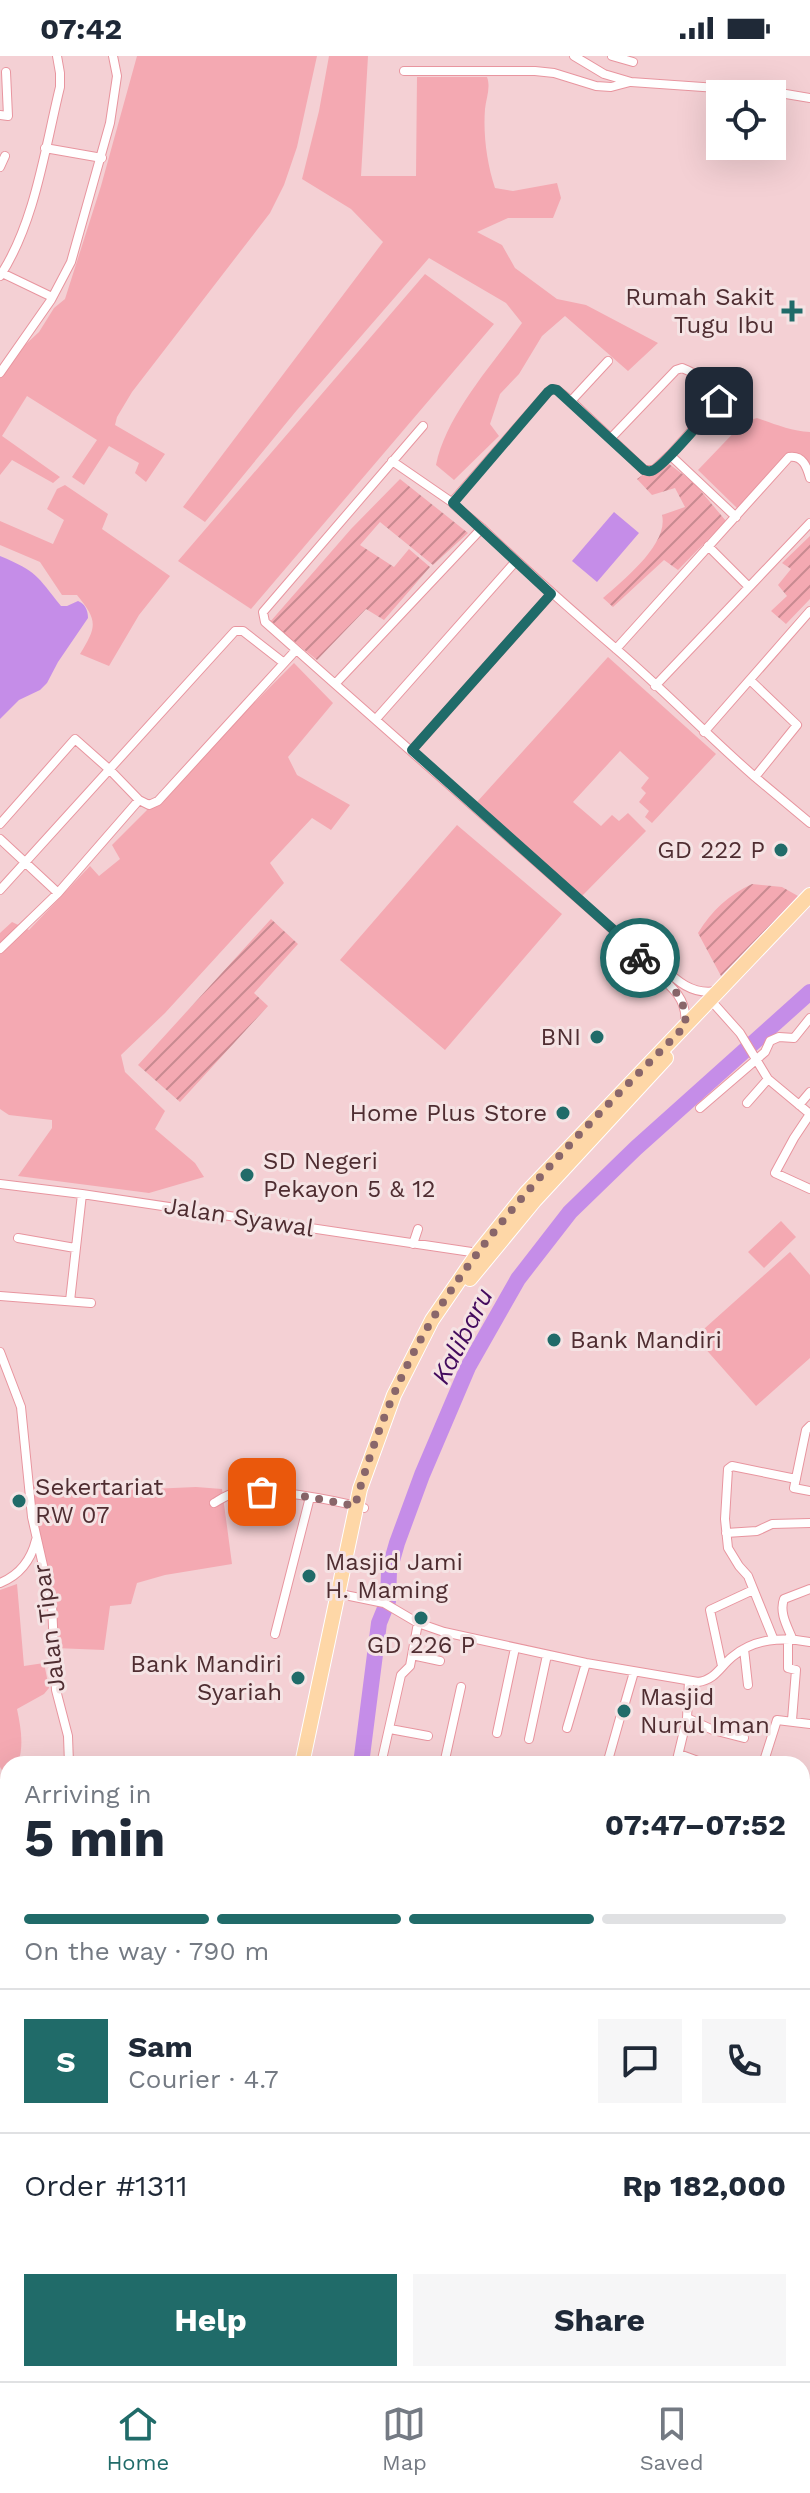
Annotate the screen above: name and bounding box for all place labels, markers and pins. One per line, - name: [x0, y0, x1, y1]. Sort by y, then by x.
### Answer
- place label: Rumah Sakit Tugu Ibu: [625, 283, 774, 339]
- marker: Rumah Sakit Tugu Ibu: [781, 300, 803, 322]
- pin: [685, 367, 753, 435]
- place label: GD 222 P: [657, 836, 765, 864]
- marker: GD 222 P: [772, 841, 790, 859]
- place label: BNI: [541, 1023, 581, 1051]
- marker: BNI: [588, 1028, 606, 1046]
- place label: Home Plus Store: [350, 1099, 547, 1127]
- marker: Home Plus Store: [554, 1104, 572, 1122]
- place label: SD Negeri Pekayon 5 & 12: [263, 1147, 436, 1203]
- marker: SD Negeri Pekayon 5 & 12: [238, 1166, 256, 1184]
- place label: Bank Mandiri: [570, 1326, 722, 1354]
- marker: Bank Mandiri: [545, 1331, 563, 1349]
- pin: [228, 1458, 296, 1526]
- place label: Sekertariat RW 07: [35, 1473, 163, 1529]
- marker: Sekertariat RW 07: [10, 1492, 28, 1510]
- place label: Masjid Jami H. Maming: [325, 1548, 463, 1604]
- marker: Masjid Jami H. Maming: [300, 1567, 318, 1585]
- marker: GD 226 P: [412, 1609, 430, 1627]
- place label: GD 226 P: [367, 1631, 475, 1659]
- place label: Bank Mandiri Syariah: [130, 1650, 282, 1706]
- marker: Bank Mandiri Syariah: [289, 1669, 307, 1687]
- place label: Masjid Nurul Iman: [640, 1683, 770, 1739]
- marker: Masjid Nurul Iman: [615, 1702, 633, 1720]

